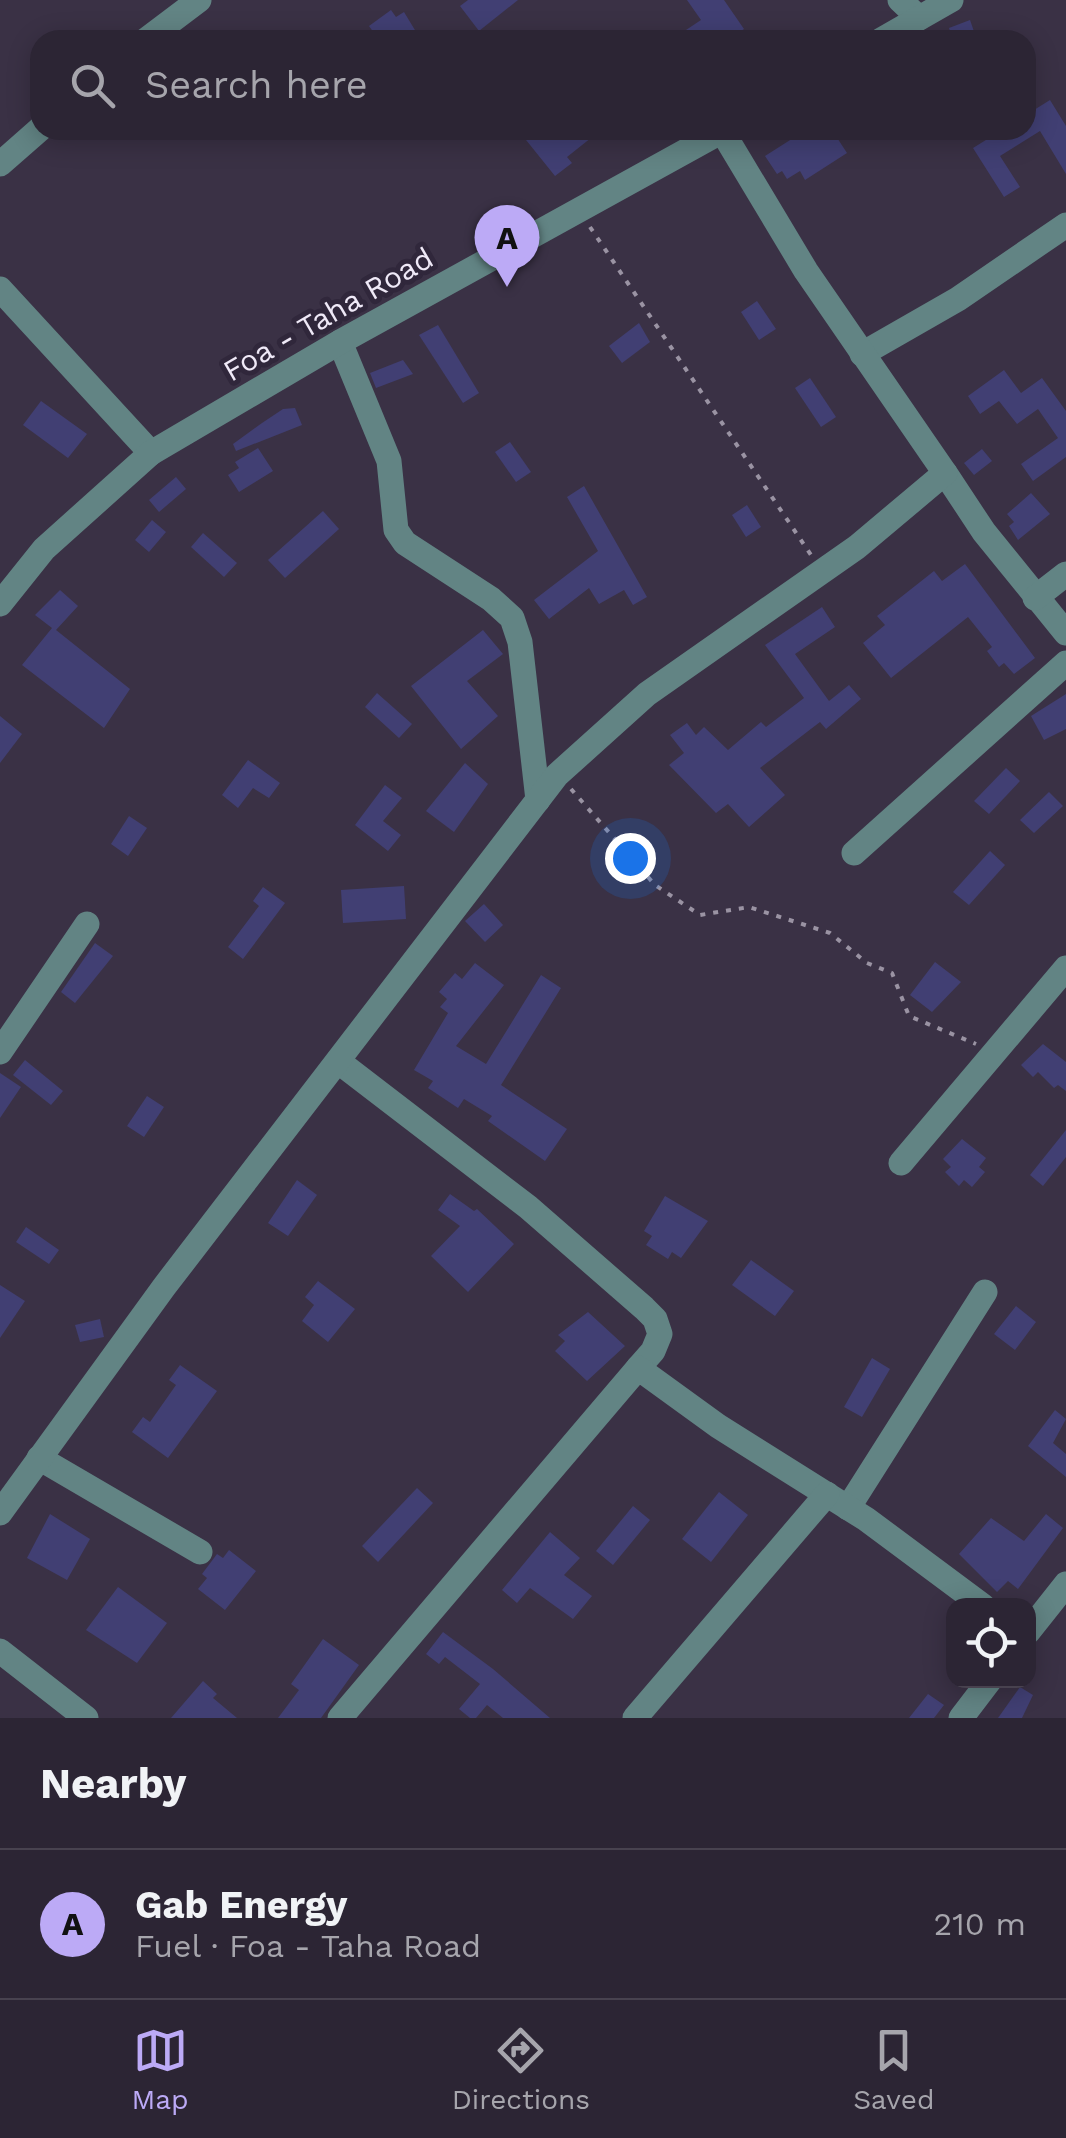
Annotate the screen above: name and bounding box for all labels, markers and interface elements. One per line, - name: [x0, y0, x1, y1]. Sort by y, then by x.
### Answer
- search box: [30, 30, 1036, 140]
- icon: search: [65, 58, 120, 113]
- text: Search here: [145, 63, 368, 107]
- pin: A: [474, 204, 540, 287]
- street label: Foa - Taha Road: [217, 240, 439, 388]
- your location: [605, 833, 656, 884]
- map controls: [946, 1598, 1036, 1688]
- button: locate: [946, 1598, 1036, 1688]
- text: Nearby: [40, 1759, 187, 1808]
- text: Gab Energy: [135, 1883, 347, 1927]
- text: A: [62, 1905, 83, 1943]
- text: 210 m: [934, 1905, 1026, 1943]
- text: Fuel · Foa - Taha Road: [135, 1927, 481, 1965]
- tab: Map: [132, 2023, 189, 2116]
- tab: Directions: [452, 2023, 590, 2116]
- tab: Saved: [853, 2023, 934, 2116]

